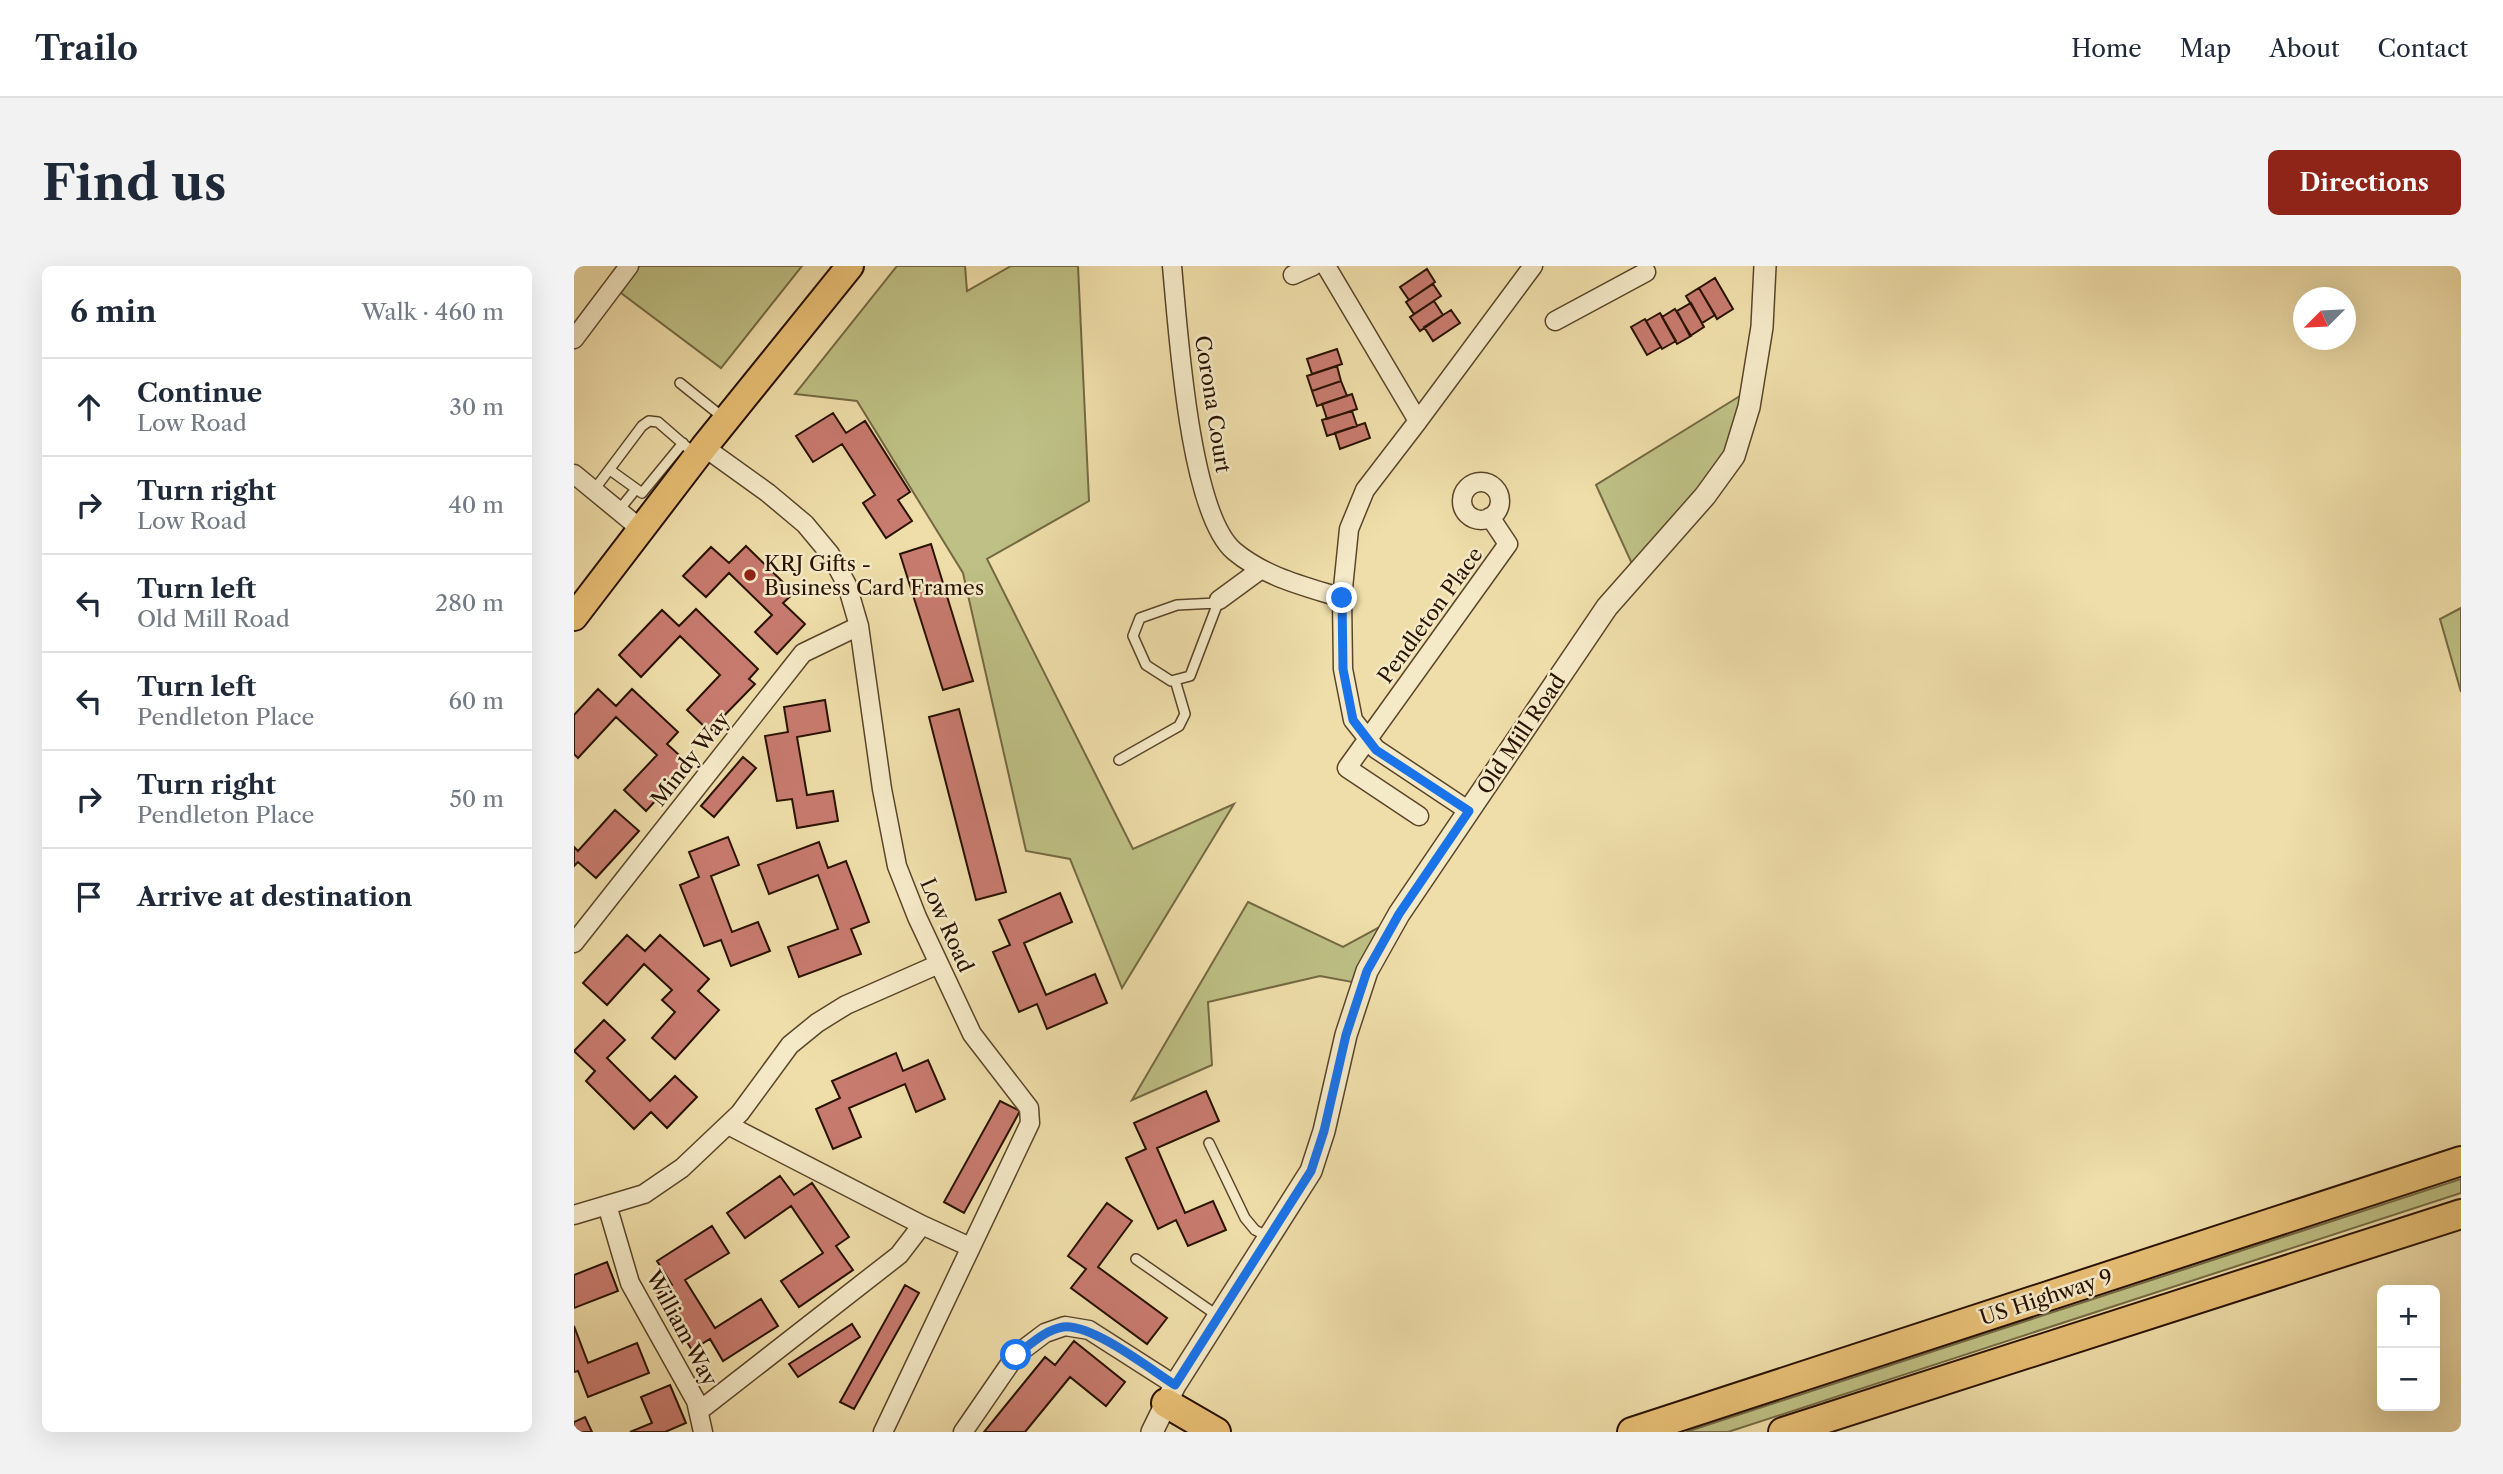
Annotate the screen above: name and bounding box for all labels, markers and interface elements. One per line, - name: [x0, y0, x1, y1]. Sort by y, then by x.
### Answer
- text: Trailo: [35, 28, 138, 69]
- text: Home: [2071, 34, 2142, 63]
- text: Map: [2180, 34, 2231, 63]
- text: About: [2269, 34, 2340, 63]
- text: Contact: [2378, 34, 2468, 63]
- button: Directions: [2268, 150, 2461, 215]
- text: Find us: [42, 152, 226, 213]
- north arrow: [2293, 287, 2356, 350]
- text: 6 min: [70, 293, 157, 330]
- text: Walk · 460 m: [361, 298, 504, 326]
- street label: Corona Court: [1190, 334, 1236, 475]
- text: Continue: [137, 377, 262, 409]
- icon: ahead: [70, 388, 108, 426]
- text: 30 m: [449, 393, 504, 421]
- text: Low Road: [137, 409, 247, 437]
- text: Turn right: [137, 475, 276, 507]
- icon: right: [70, 486, 108, 524]
- text: 40 m: [449, 491, 504, 519]
- text: Low Road: [137, 507, 247, 535]
- street label: Pendleton Place: [1372, 542, 1488, 688]
- place label: KRJ Gifts - Business Card Frames: [764, 551, 984, 600]
- marker: KRJ Gifts - Business Card Frames: [742, 567, 758, 583]
- text: Turn left: [137, 573, 256, 605]
- route end: [1326, 582, 1357, 613]
- icon: left: [70, 584, 108, 622]
- text: 280 m: [435, 589, 504, 617]
- text: Old Mill Road: [137, 605, 290, 633]
- street label: Old Mill Road: [1472, 669, 1570, 799]
- text: Turn left: [137, 671, 256, 703]
- icon: left: [70, 682, 108, 720]
- text: 60 m: [448, 687, 504, 715]
- text: Pendleton Place: [137, 703, 314, 731]
- street label: Mindy Way: [645, 707, 735, 811]
- text: Turn right: [137, 769, 276, 801]
- icon: right: [70, 780, 108, 818]
- text: 50 m: [449, 785, 504, 813]
- text: Pendleton Place: [137, 801, 314, 829]
- street label: Low Road: [915, 874, 979, 976]
- icon: arrive: [70, 878, 108, 916]
- text: Arrive at destination: [137, 881, 412, 913]
- street label: US Highway 9: [1976, 1264, 2116, 1330]
- street label: William Way: [641, 1265, 723, 1390]
- map controls: [2377, 1285, 2440, 1411]
- button: +: [2377, 1285, 2440, 1348]
- route start: [1000, 1339, 1031, 1370]
- button: −: [2377, 1348, 2440, 1411]

